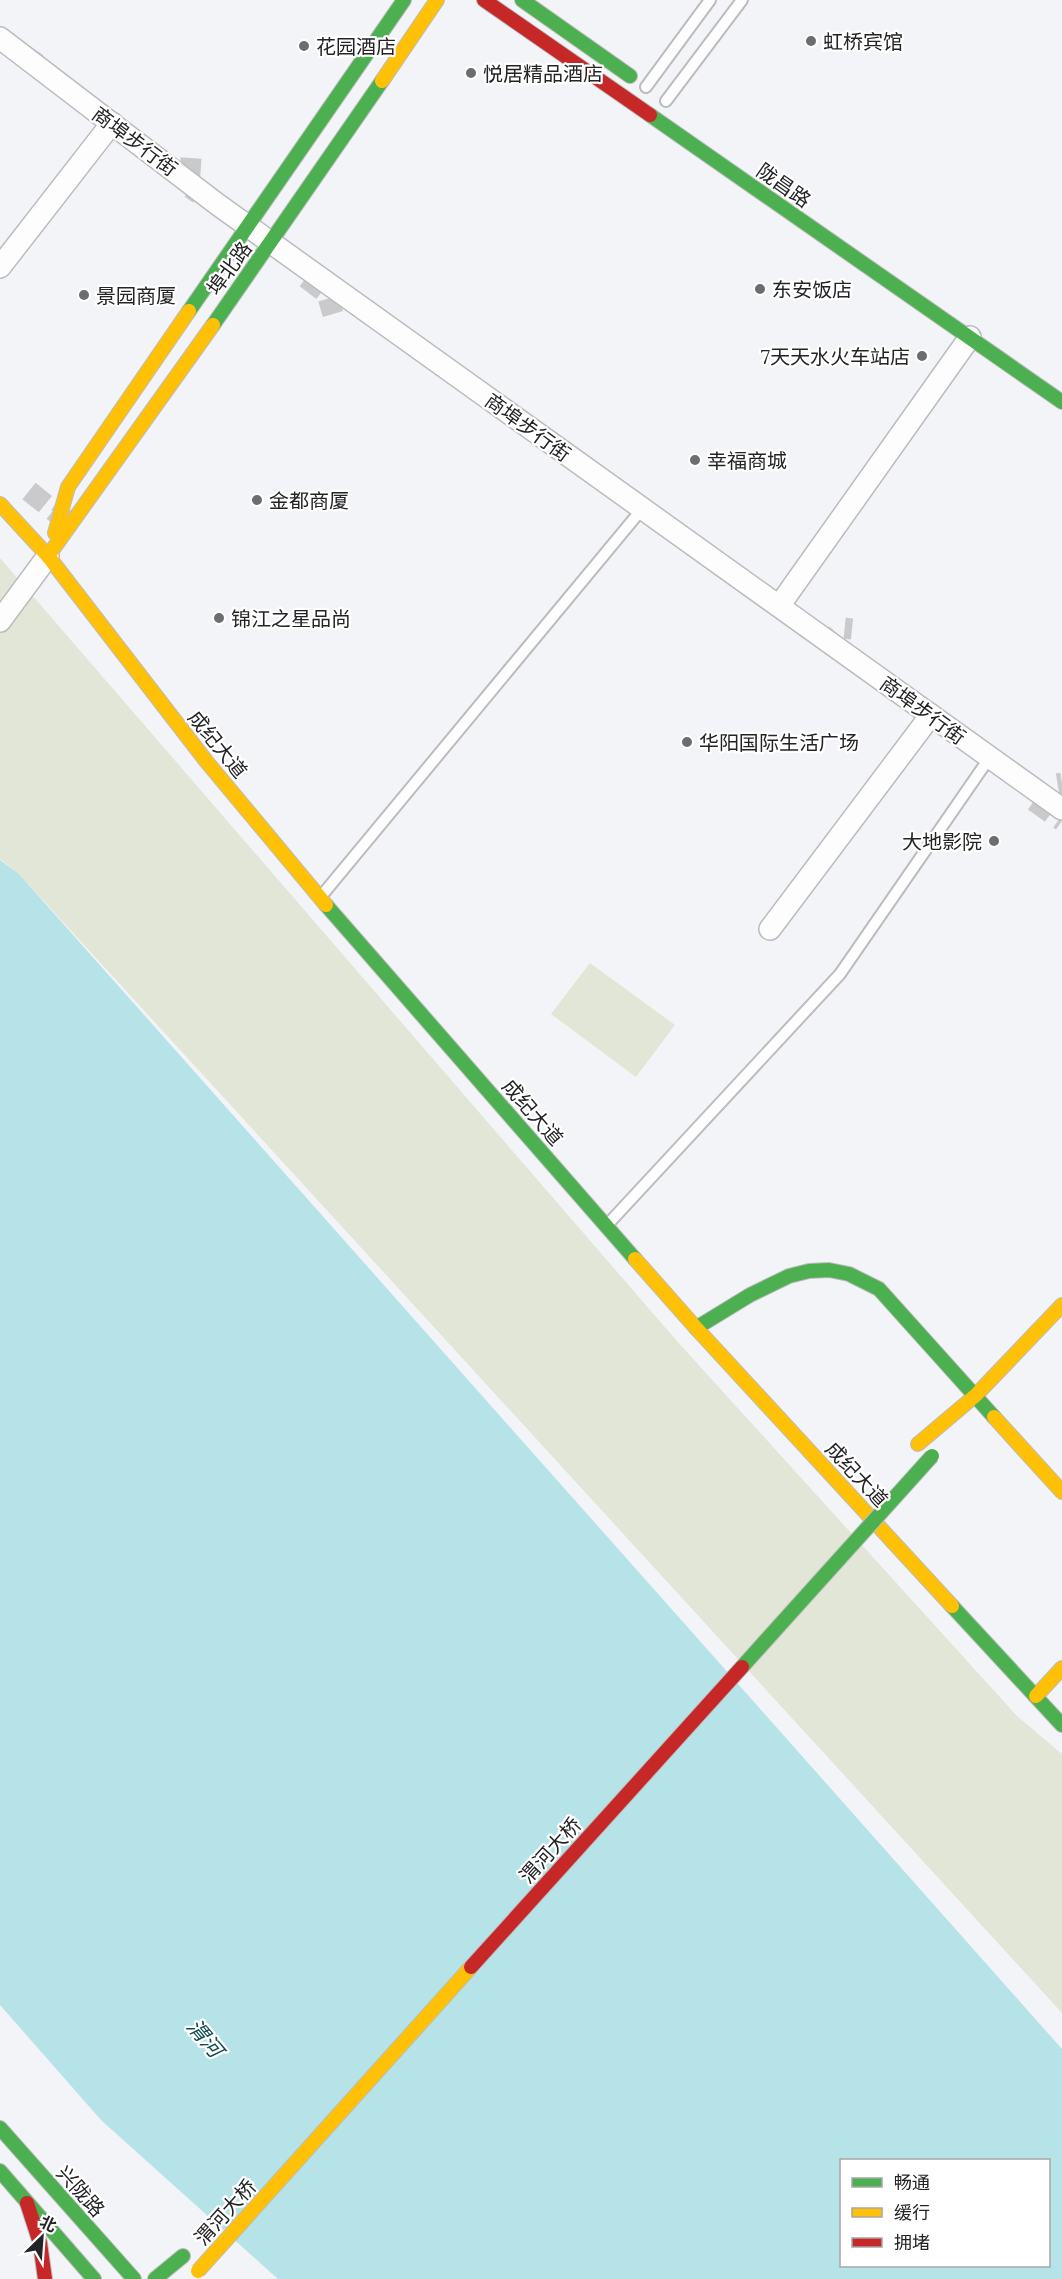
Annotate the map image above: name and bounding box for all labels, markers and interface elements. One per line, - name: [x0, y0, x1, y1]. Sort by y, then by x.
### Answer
- place label: 虹桥宾馆: [823, 29, 903, 54]
- place label: 花园酒店: [316, 34, 396, 59]
- marker: 虹桥宾馆: [804, 34, 818, 48]
- marker: 花园酒店: [297, 39, 311, 53]
- place label: 悦居精品酒店: [483, 61, 603, 86]
- marker: 悦居精品酒店: [464, 66, 478, 80]
- street label: 商埠步行街: [88, 101, 182, 181]
- street label: 陇昌路: [752, 158, 816, 212]
- street label: 埠北路: [201, 236, 257, 300]
- place label: 东安饭店: [772, 277, 852, 302]
- marker: 东安饭店: [753, 282, 767, 296]
- place label: 景园商厦: [96, 283, 176, 308]
- marker: 景园商厦: [77, 288, 91, 302]
- place label: 7天天水火车站店: [761, 344, 910, 369]
- marker: 7天天水火车站店: [915, 349, 929, 363]
- street label: 商埠步行街: [480, 387, 576, 467]
- place label: 幸福商城: [707, 448, 787, 473]
- marker: 幸福商城: [688, 453, 702, 467]
- place label: 金都商厦: [269, 488, 349, 513]
- marker: 金都商厦: [250, 493, 264, 507]
- place label: 锦江之星品尚: [231, 606, 351, 631]
- marker: 锦江之星品尚: [212, 611, 226, 625]
- street label: 商埠步行街: [875, 670, 971, 750]
- street label: 成纪大道: [183, 705, 253, 783]
- place label: 华阳国际生活广场: [699, 730, 859, 755]
- marker: 华阳国际生活广场: [680, 735, 694, 749]
- place label: 大地影院: [902, 829, 982, 854]
- marker: 大地影院: [987, 834, 1001, 848]
- street label: 成纪大道: [497, 1074, 569, 1150]
- street label: 成纪大道: [821, 1436, 893, 1512]
- street label: 渭河大桥: [514, 1812, 586, 1888]
- water label: 渭河: [181, 2013, 231, 2066]
- legend: [840, 2159, 1050, 2267]
- street label: 兴陇路: [52, 2160, 110, 2222]
- text: 畅通: [894, 2171, 930, 2194]
- street label: 渭河大桥: [189, 2174, 261, 2250]
- text: 缓行: [894, 2201, 930, 2224]
- north arrow: [12, 2207, 72, 2267]
- text: 北: [37, 2211, 60, 2236]
- text: 拥堵: [894, 2231, 930, 2254]

